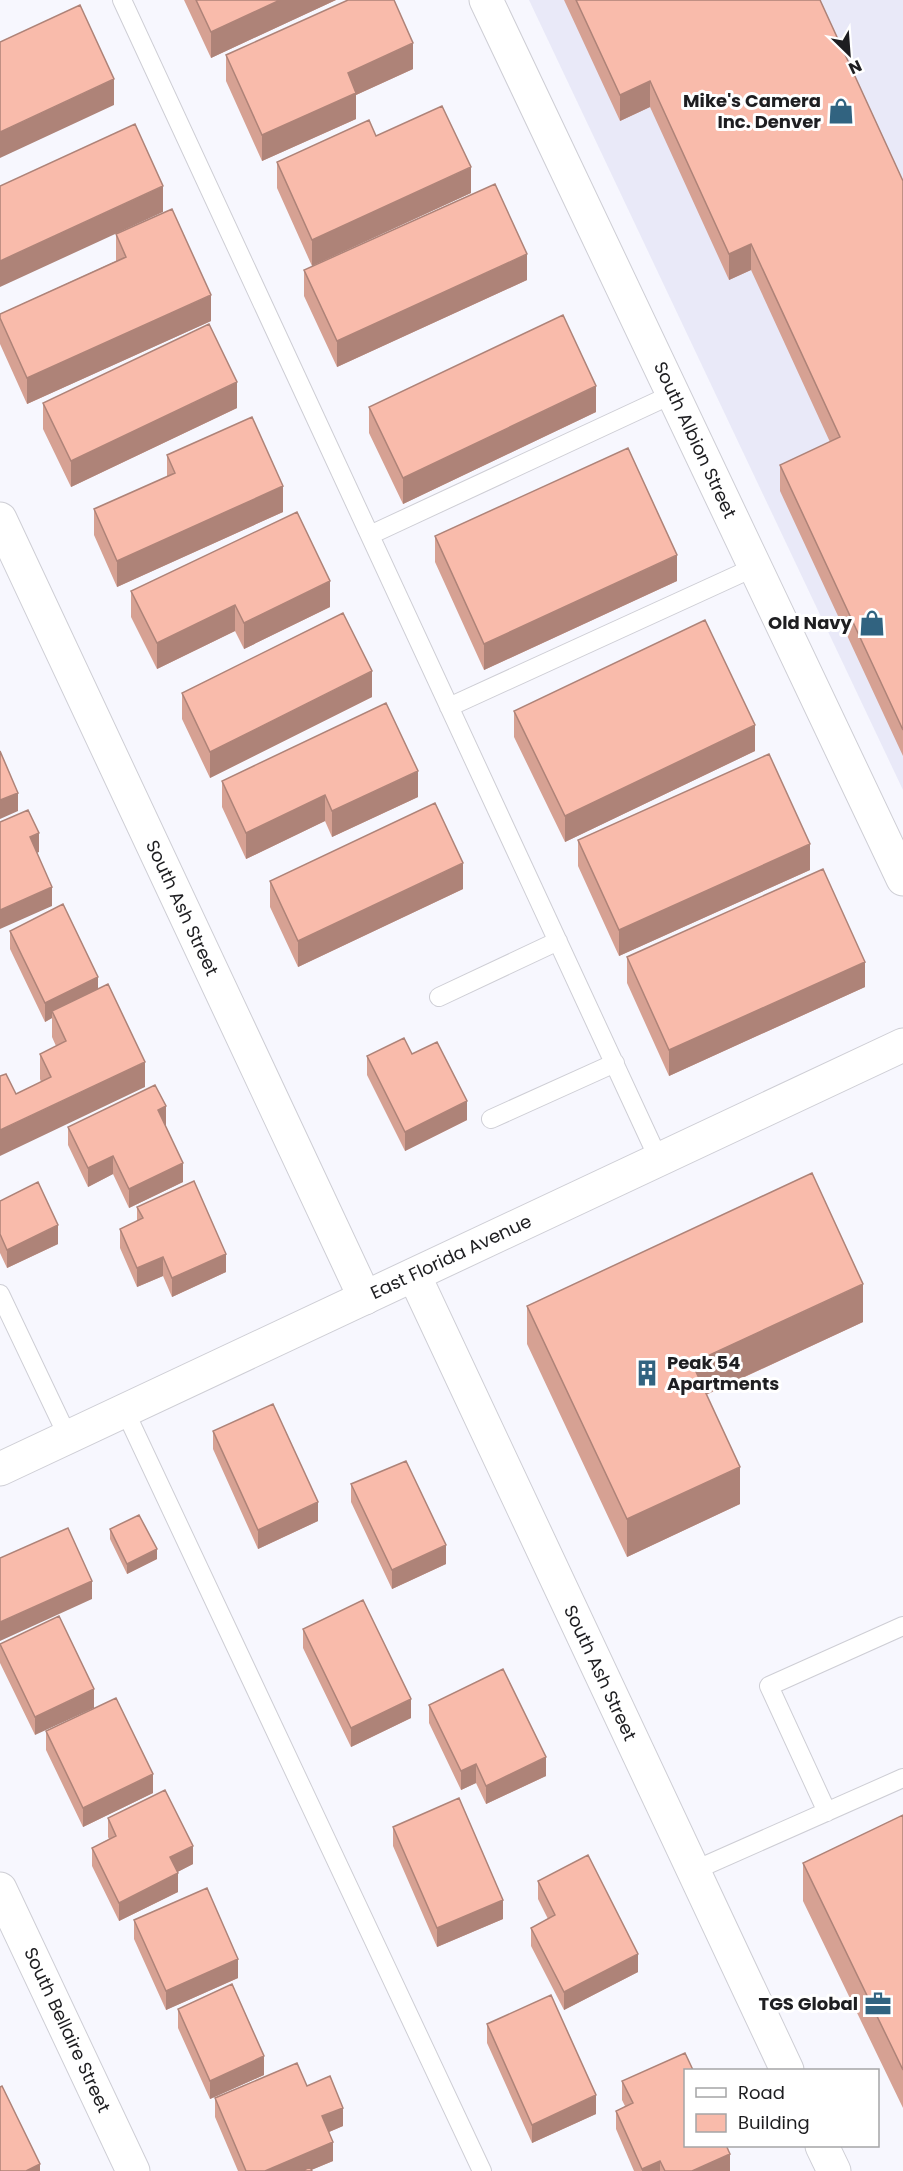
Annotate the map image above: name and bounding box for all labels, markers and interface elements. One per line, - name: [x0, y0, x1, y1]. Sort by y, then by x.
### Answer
- north arrow: [819, 24, 879, 84]
- text: N: [845, 54, 865, 80]
- place label: Mike's Camera Inc. Denver: [683, 88, 821, 134]
- shop icon: Mike's Camera Inc. Denver: [826, 96, 856, 126]
- street label: South Albion Street: [648, 357, 743, 522]
- shop icon: Old Navy: [857, 608, 887, 638]
- place label: Old Navy: [768, 610, 853, 635]
- street label: South Ash Street: [140, 836, 225, 980]
- street label: East Florida Avenue: [366, 1208, 535, 1305]
- place label: Peak 54 Apartments: [667, 1350, 779, 1396]
- building icon: Peak 54 Apartments: [632, 1358, 662, 1388]
- street label: South Ash Street: [558, 1601, 643, 1745]
- street label: South Bellaire Street: [18, 1943, 117, 2116]
- office icon: TGS Global: [863, 1989, 893, 2019]
- place label: TGS Global: [759, 1991, 858, 2016]
- legend: [684, 2069, 879, 2147]
- text: Road: [738, 2080, 785, 2105]
- text: Building: [738, 2110, 810, 2135]

